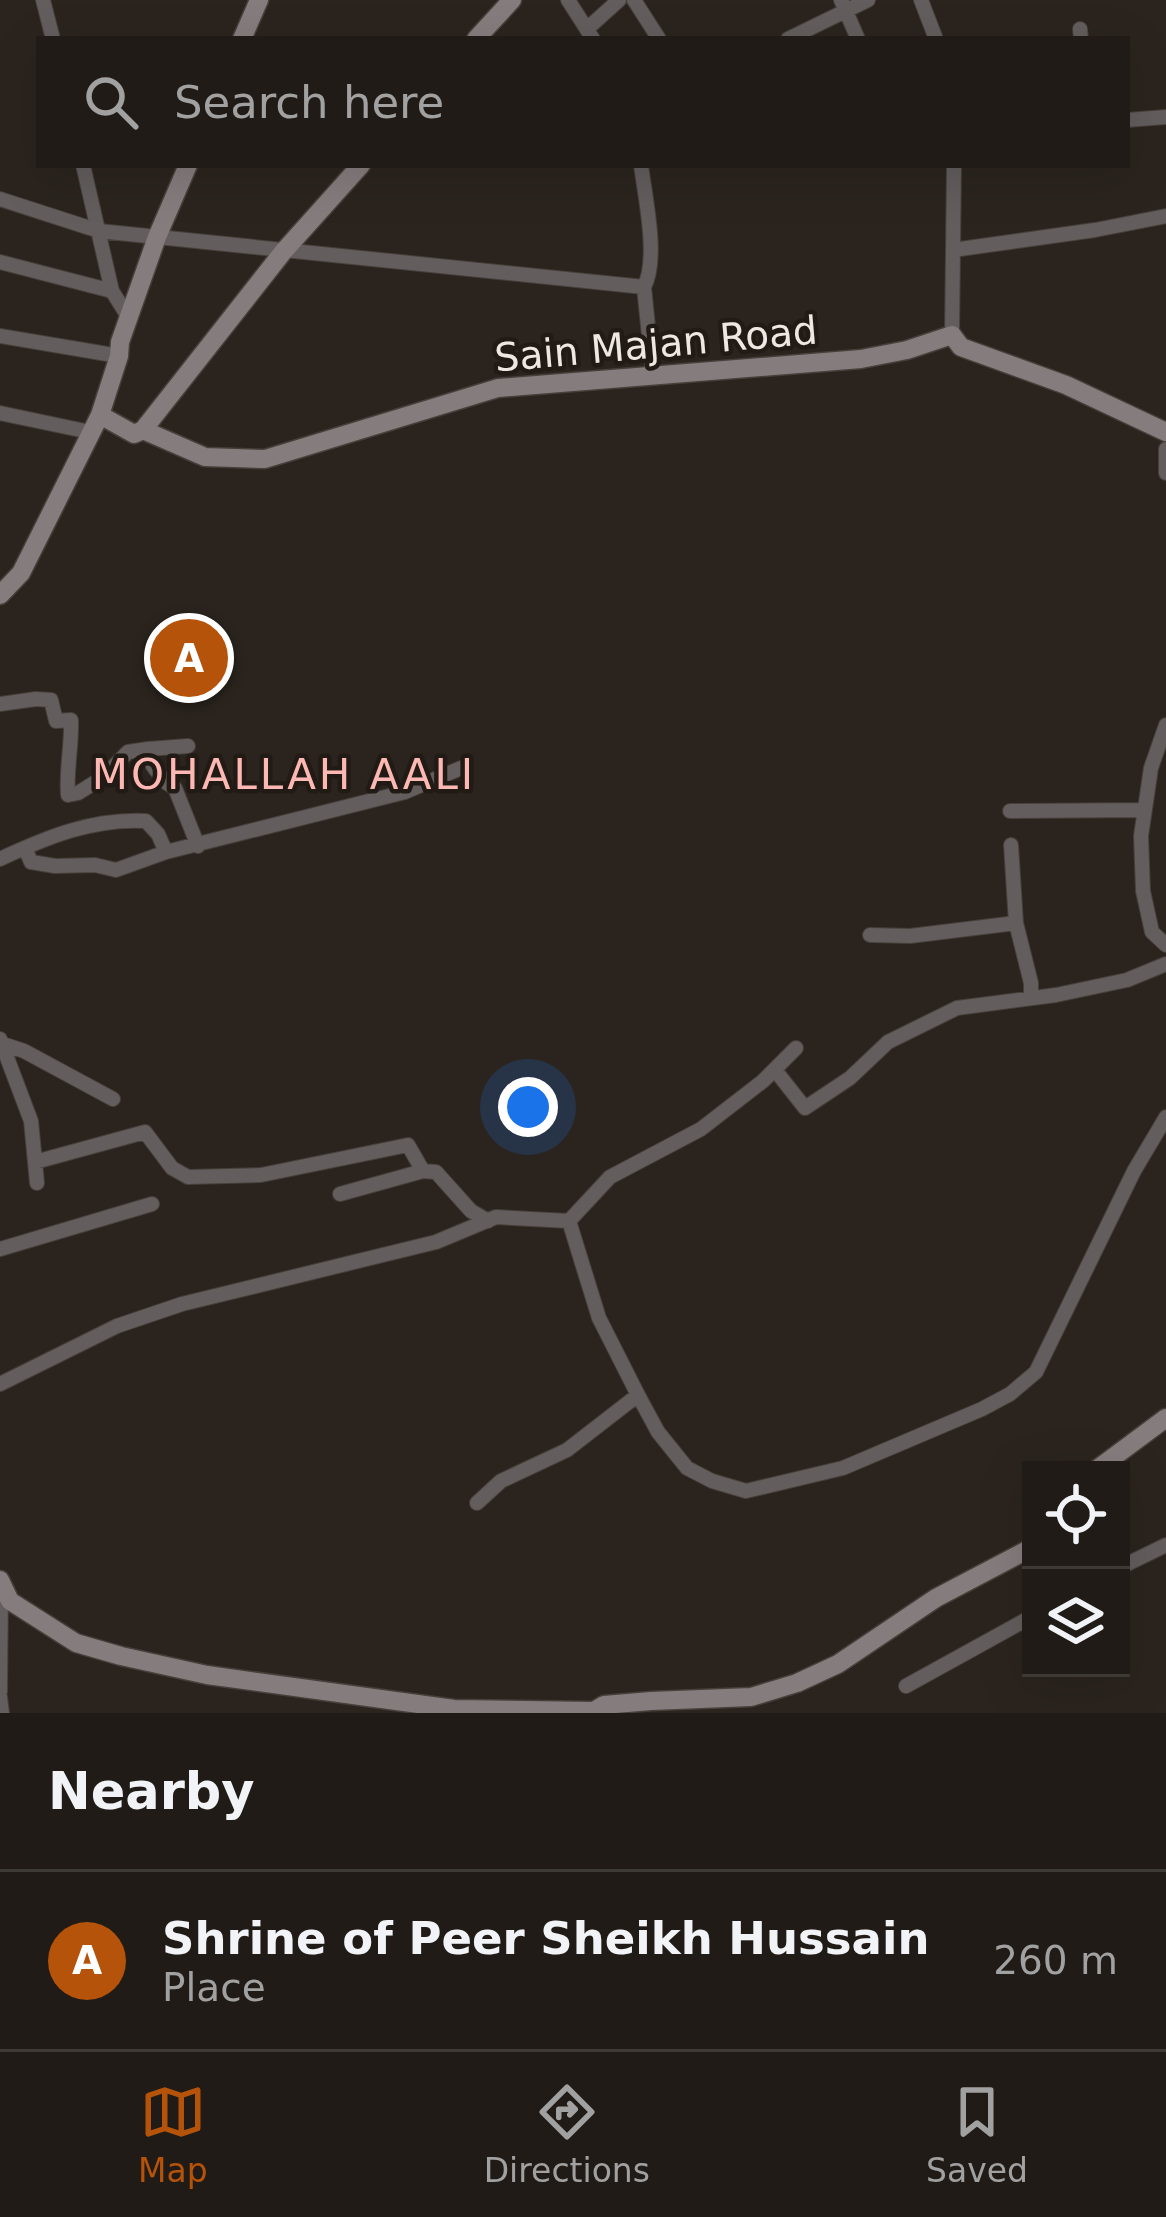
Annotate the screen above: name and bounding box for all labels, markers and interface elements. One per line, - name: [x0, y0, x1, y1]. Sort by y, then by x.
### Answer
- search box: [36, 36, 1130, 168]
- icon: search: [78, 69, 144, 135]
- text: Search here: [174, 76, 444, 129]
- street label: Sain Majan Road: [493, 307, 819, 381]
- pin: A: [150, 613, 228, 703]
- district label: MOHALLAH AALI: [92, 750, 476, 799]
- your location: [498, 1077, 558, 1137]
- map controls: [1022, 1461, 1130, 1677]
- button: locate: [1022, 1461, 1130, 1569]
- button: layers: [1022, 1569, 1130, 1677]
- text: Nearby: [48, 1762, 255, 1821]
- text: Shrine of Peer Sheikh Hussain: [162, 1912, 929, 1965]
- text: A: [72, 1938, 102, 1983]
- text: 260 m: [993, 1938, 1118, 1983]
- text: Place: [162, 1965, 266, 2010]
- tab: Map: [138, 2079, 208, 2190]
- tab: Directions: [484, 2079, 650, 2190]
- tab: Saved: [926, 2079, 1028, 2190]

